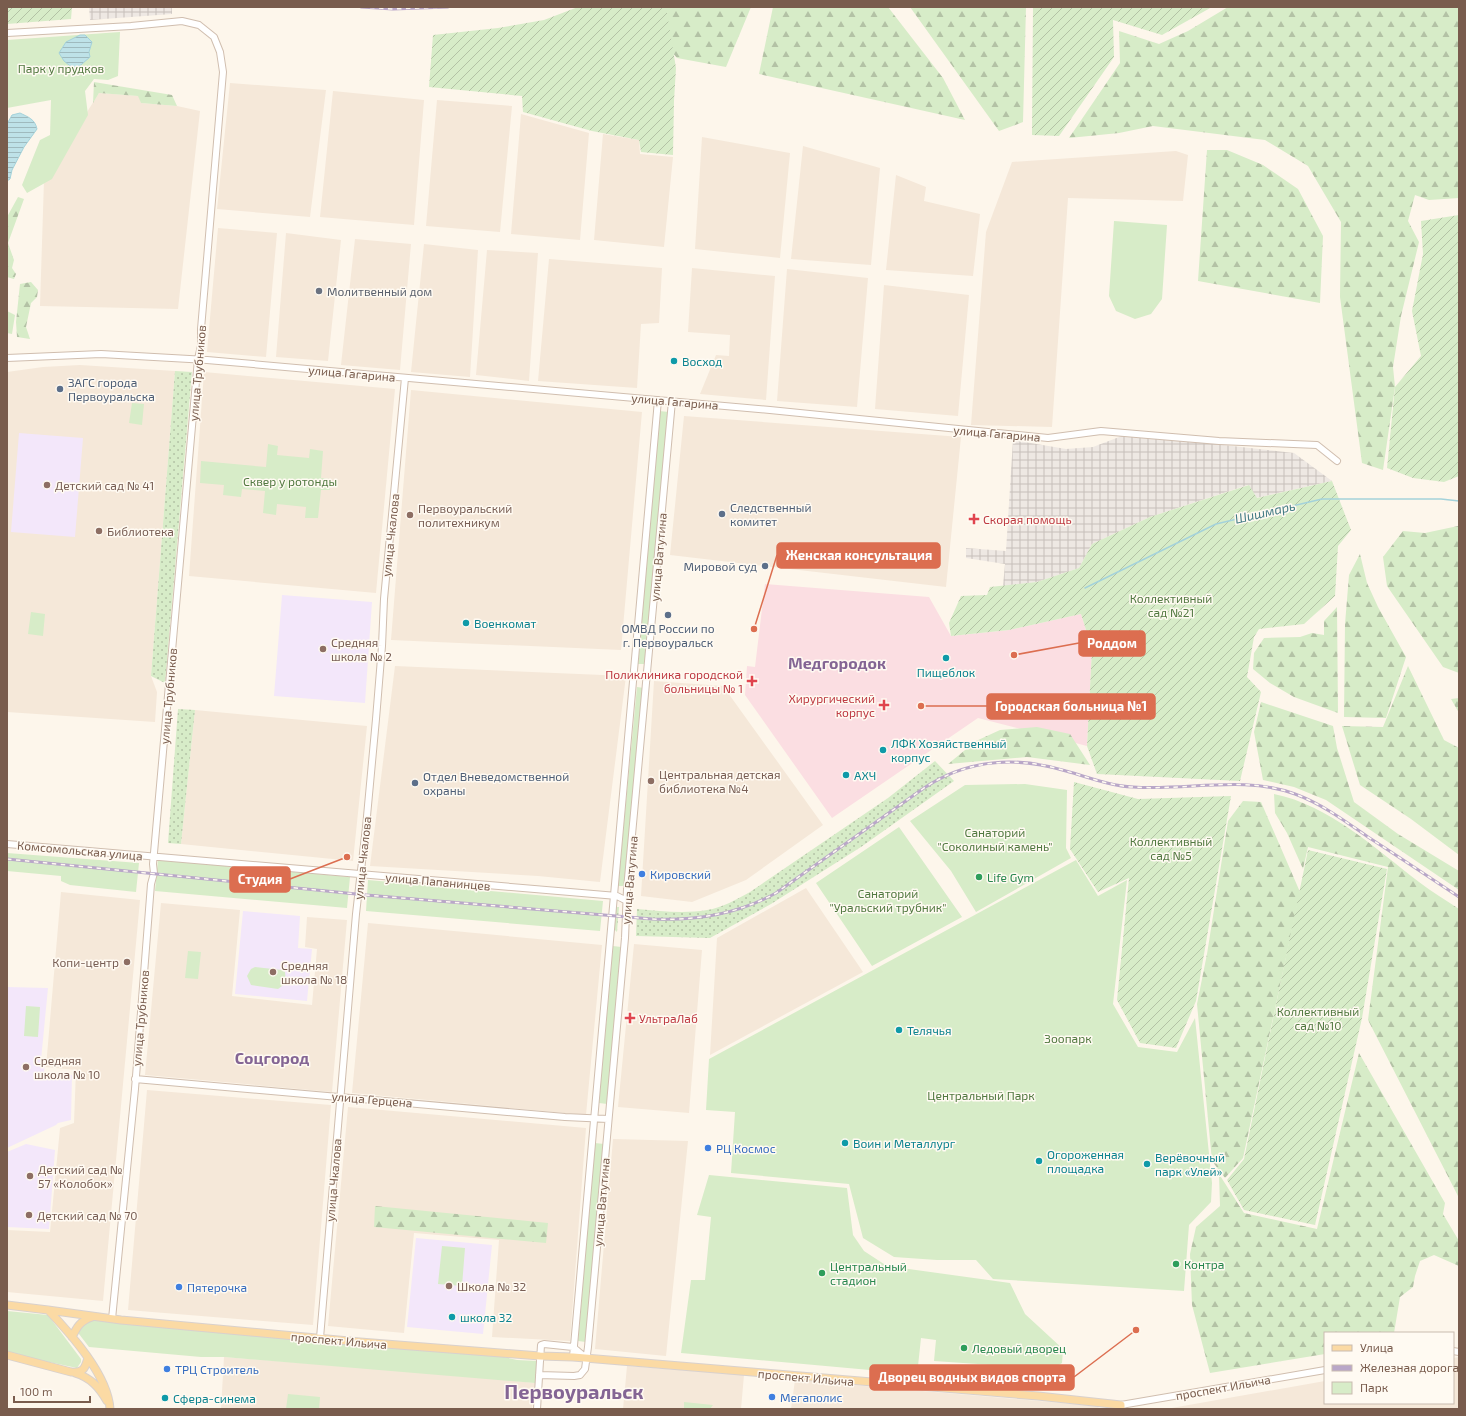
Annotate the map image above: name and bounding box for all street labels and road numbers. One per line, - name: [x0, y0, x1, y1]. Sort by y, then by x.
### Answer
- street label: улица Трубников: [186, 324, 209, 422]
- street label: улица Гагарина: [308, 362, 396, 385]
- street label: улица Гагарина: [631, 390, 719, 413]
- street label: улица Гагарина: [953, 422, 1041, 445]
- street label: улица Чкалова: [379, 493, 402, 577]
- street label: улица Ватутина: [647, 512, 670, 602]
- street label: улица Трубников: [157, 647, 180, 745]
- street label: улица Чкалова: [351, 816, 374, 900]
- street label: улица Ватутина: [618, 835, 641, 925]
- street label: Комсомольская улица: [17, 838, 143, 863]
- street label: улица Папанинцев: [385, 869, 491, 894]
- street label: улица Трубников: [129, 969, 152, 1067]
- street label: улица Герцена: [331, 1088, 413, 1111]
- street label: улица Чкалова: [322, 1138, 345, 1222]
- street label: улица Ватутина: [590, 1157, 613, 1247]
- street label: проспект Ильича: [290, 1329, 388, 1351]
- street label: проспект Ильича: [757, 1366, 855, 1388]
- street label: проспект Ильича: [1174, 1372, 1272, 1402]

